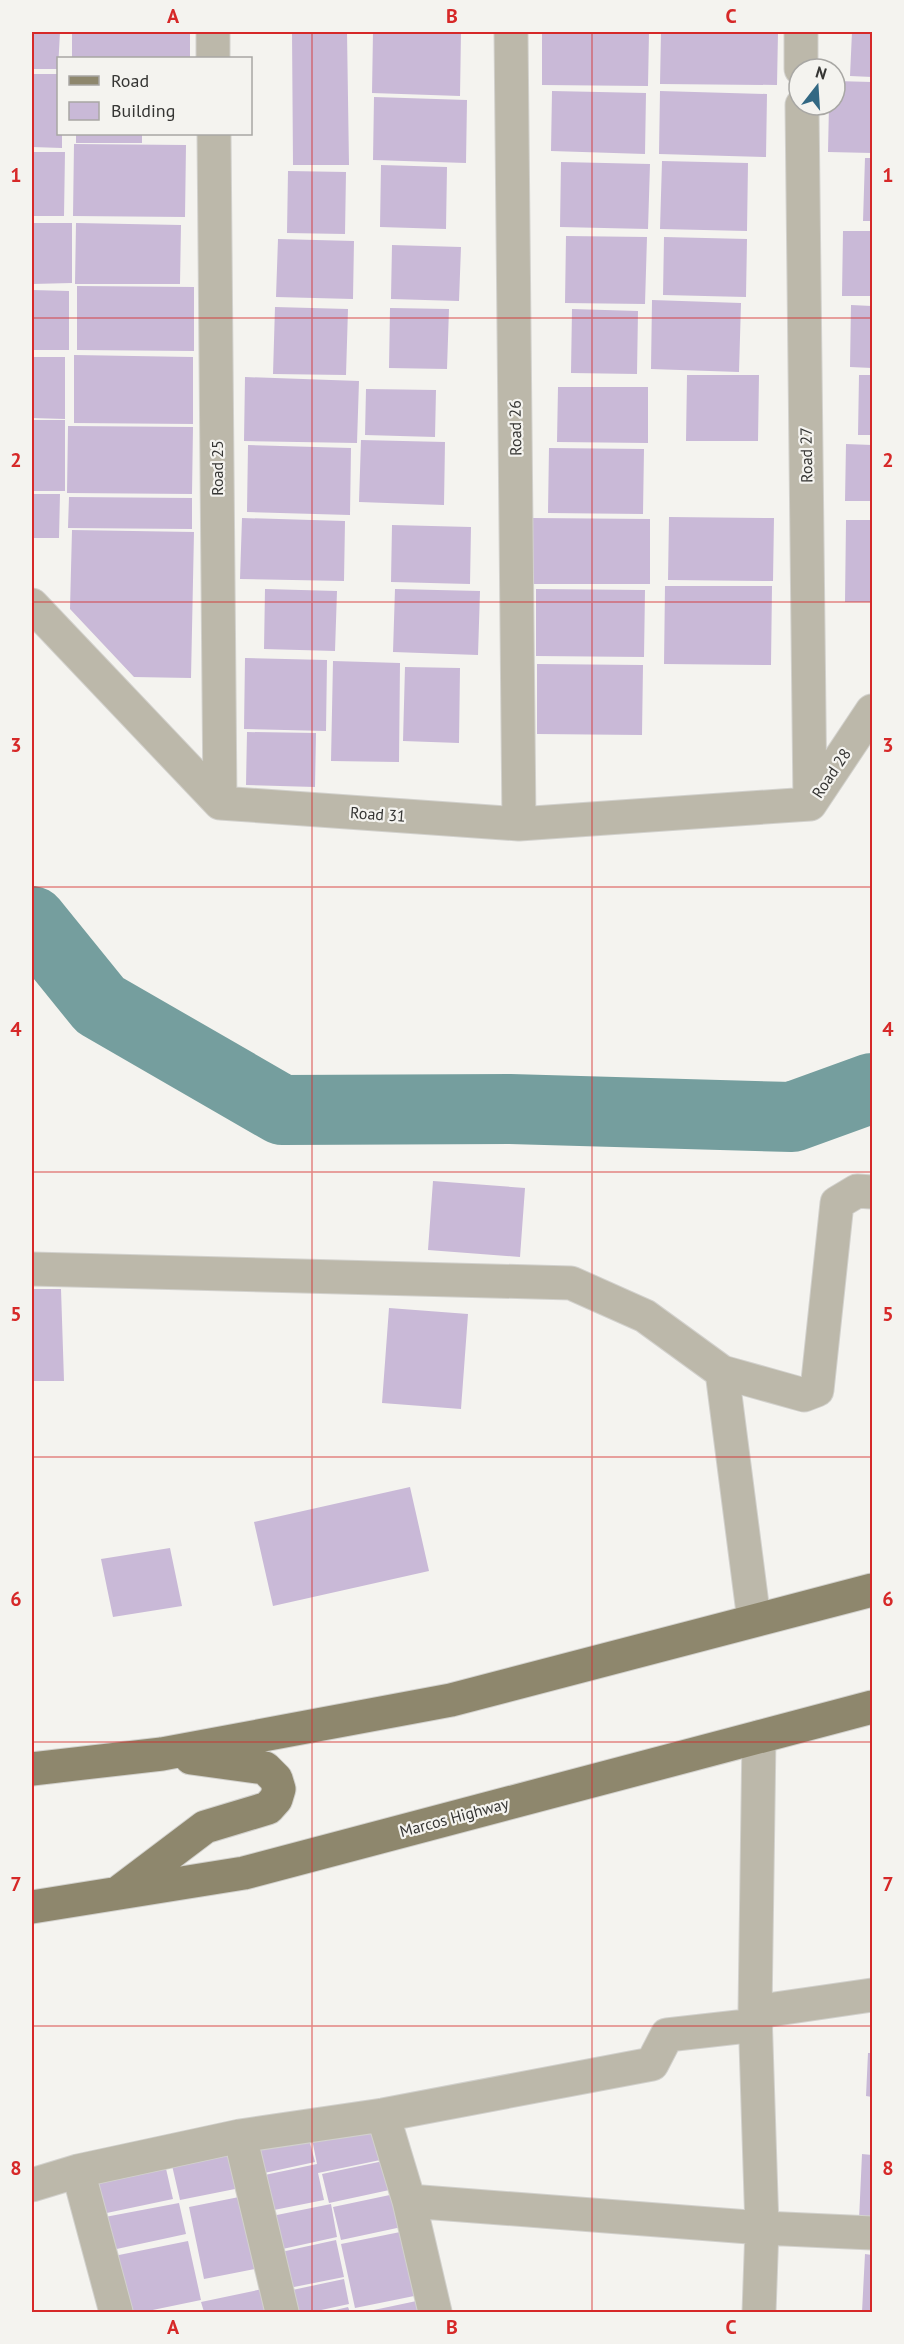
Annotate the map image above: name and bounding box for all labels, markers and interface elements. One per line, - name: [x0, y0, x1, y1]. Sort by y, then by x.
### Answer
- text: A: [167, 3, 180, 29]
- text: B: [446, 3, 458, 29]
- text: C: [725, 3, 737, 29]
- legend: [57, 57, 252, 135]
- north arrow: [787, 57, 847, 117]
- text: N: [813, 62, 829, 84]
- text: Road: [111, 69, 149, 92]
- text: Building: [111, 99, 175, 122]
- text: 1: [10, 162, 22, 188]
- text: 1: [882, 162, 894, 188]
- street label: Road 26: [505, 400, 525, 456]
- street label: Road 27: [796, 427, 816, 483]
- street label: Road 25: [207, 440, 227, 496]
- text: 2: [10, 447, 22, 473]
- text: 2: [882, 447, 894, 473]
- text: 3: [10, 732, 22, 758]
- text: 3: [882, 732, 894, 758]
- street label: Road 28: [807, 744, 855, 802]
- street label: Road 31: [350, 802, 406, 826]
- text: 4: [10, 1016, 22, 1042]
- text: 4: [882, 1016, 894, 1042]
- text: 5: [10, 1301, 22, 1327]
- text: 5: [882, 1301, 894, 1327]
- text: 6: [10, 1586, 22, 1612]
- text: 6: [882, 1586, 894, 1612]
- street label: Marcos Highway: [397, 1793, 511, 1841]
- text: 7: [10, 1871, 22, 1897]
- text: 7: [882, 1871, 894, 1897]
- text: 8: [10, 2155, 22, 2181]
- text: 8: [882, 2155, 894, 2181]
- text: A: [167, 2314, 180, 2340]
- text: B: [446, 2314, 458, 2340]
- text: C: [725, 2314, 737, 2340]

